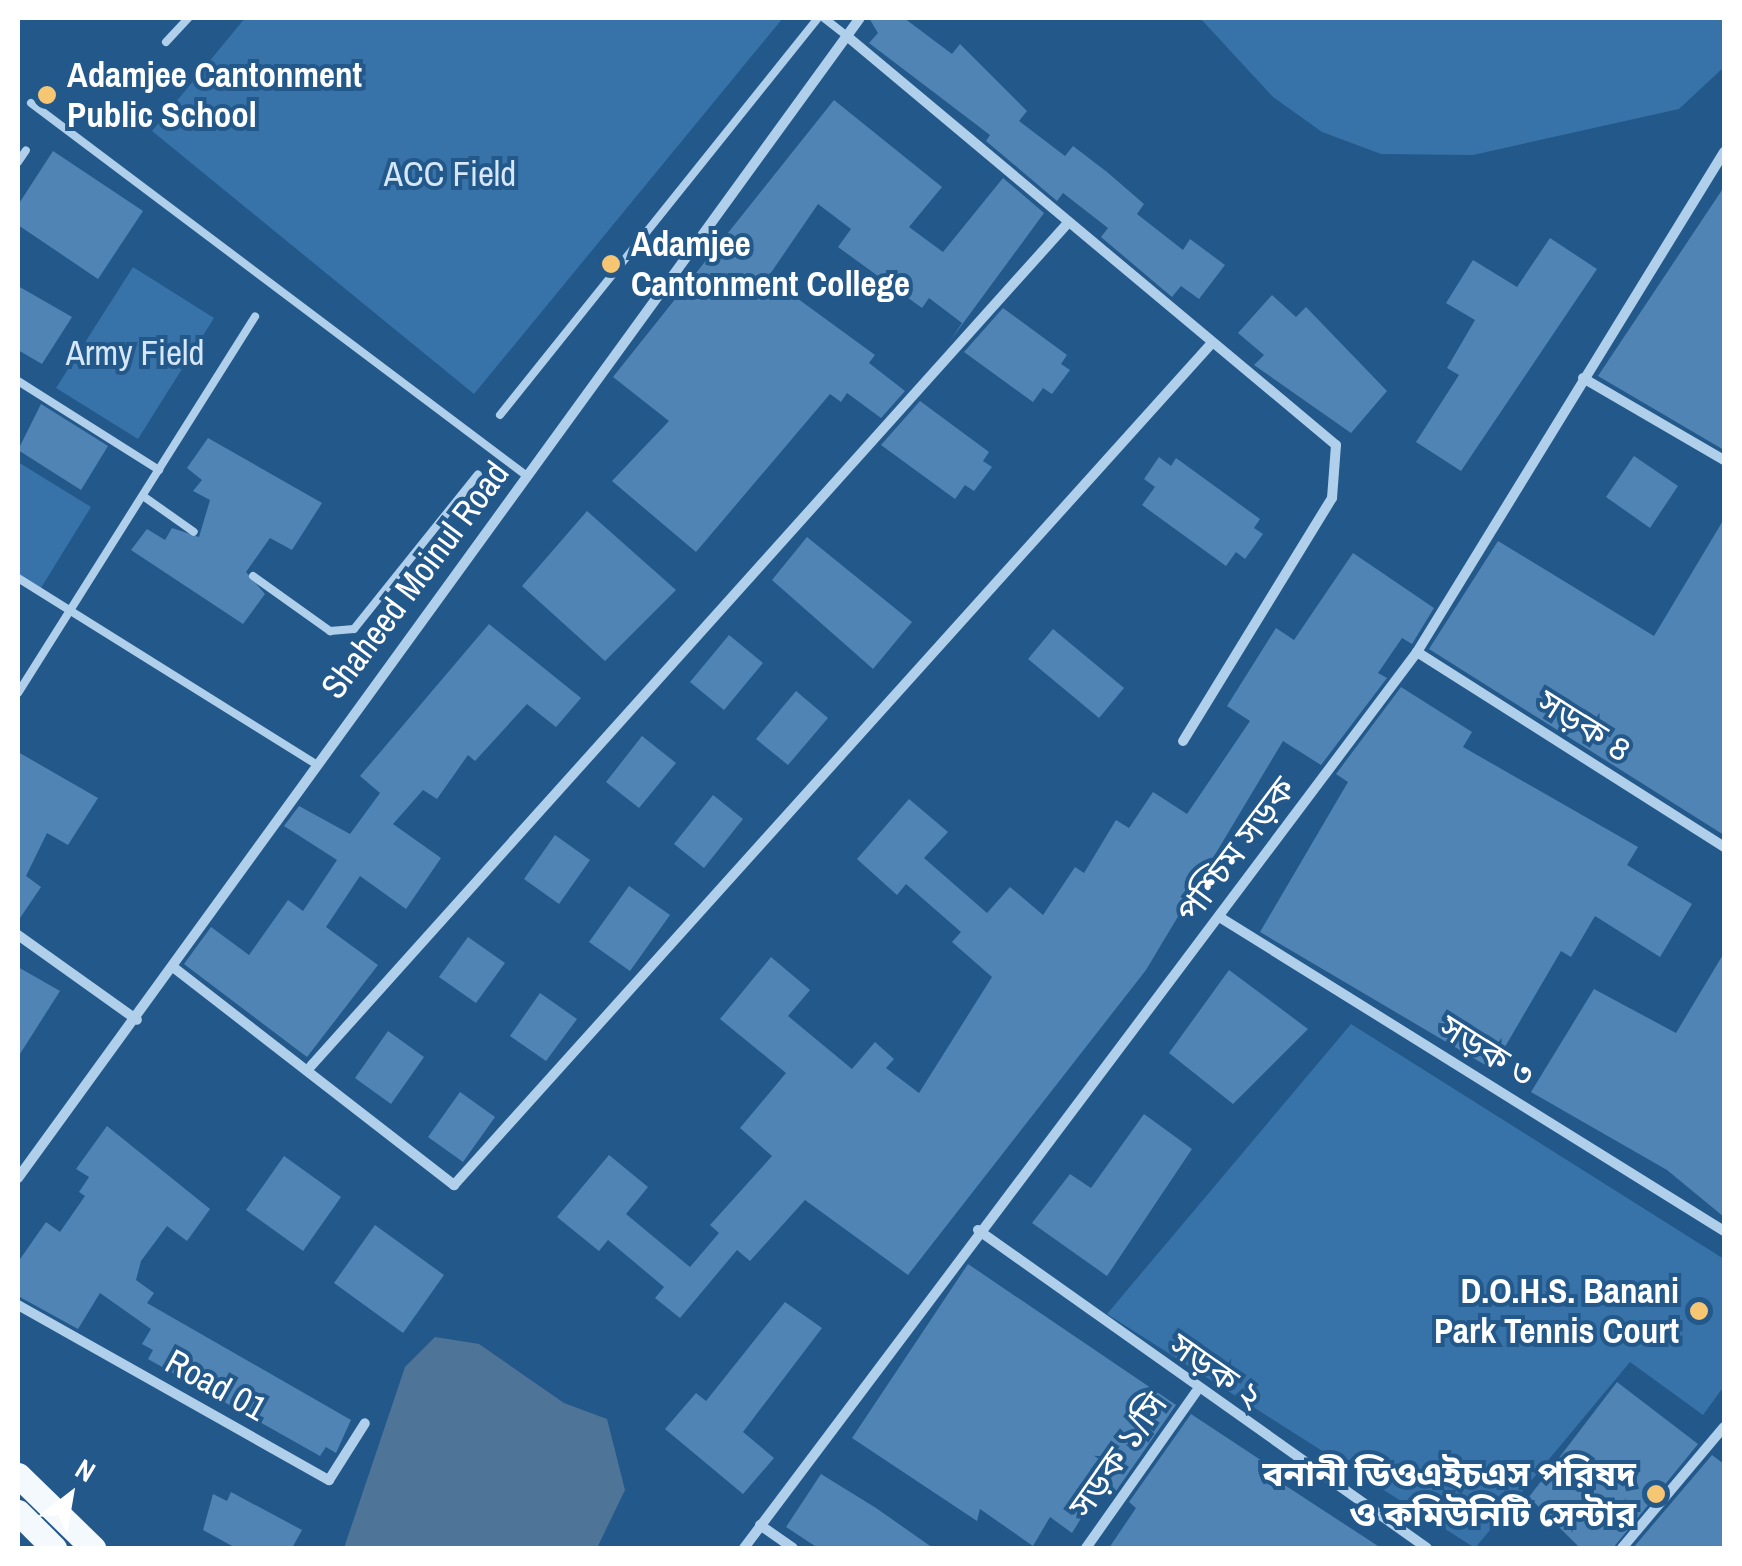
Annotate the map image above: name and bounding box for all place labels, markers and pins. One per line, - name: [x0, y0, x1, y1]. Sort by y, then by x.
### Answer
- place label: Adamjee Cantonment Public School: [67, 54, 362, 136]
- marker: Adamjee Cantonment Public School: [36, 84, 58, 106]
- place label: Adamjee Cantonment College: [631, 223, 910, 305]
- marker: Adamjee Cantonment College: [600, 253, 622, 275]
- place label: D.O.H.S. Banani Park Tennis Court: [1434, 1270, 1679, 1352]
- marker: D.O.H.S. Banani Park Tennis Court: [1688, 1300, 1710, 1322]
- place label: বনানী ডিওএইচএস পরিষদ ও কমিউনিটি সেন্টার: [1262, 1453, 1636, 1535]
- marker: বনানী ডিওএইচএস পরিষদ ও কমিউনিটি সেন্টার: [1645, 1483, 1667, 1505]

